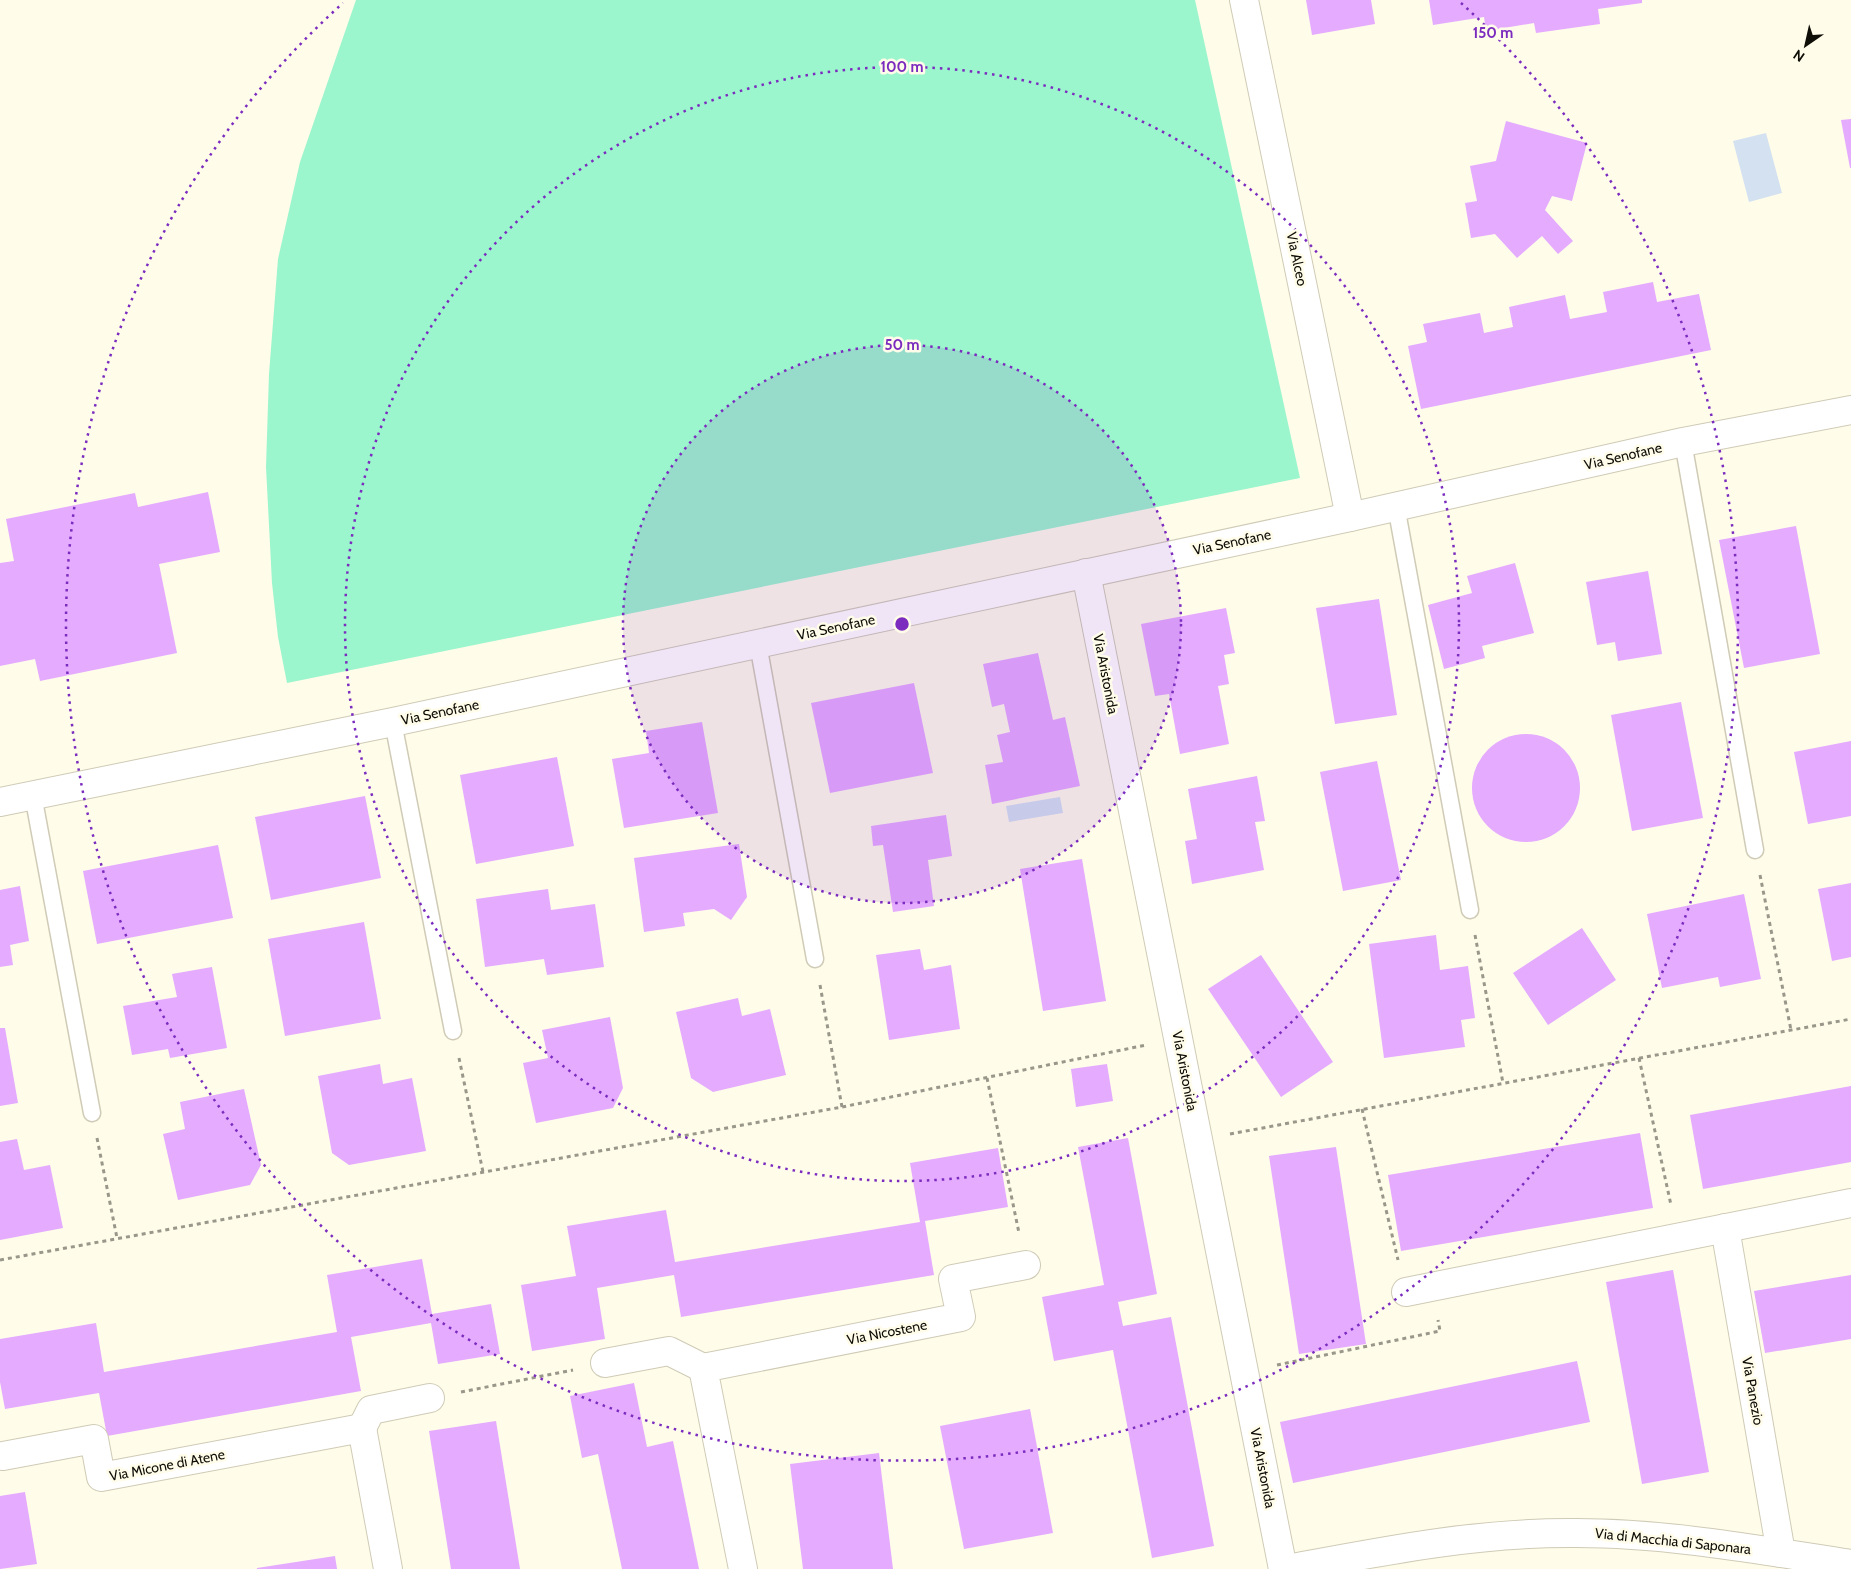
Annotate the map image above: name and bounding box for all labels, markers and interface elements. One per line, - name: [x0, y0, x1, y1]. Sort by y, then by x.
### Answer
- north arrow: [1781, 20, 1831, 70]
- text: 150 m: [1473, 24, 1513, 42]
- text: N: [1790, 46, 1808, 66]
- text: 100 m: [880, 58, 924, 76]
- street label: Via Alceo: [1282, 230, 1312, 288]
- text: 50 m: [884, 336, 920, 354]
- street label: Via Senofane: [1582, 438, 1664, 474]
- street label: Via Senofane: [1191, 525, 1273, 559]
- street label: Via Senofane: [795, 610, 877, 644]
- centre of rings: [893, 615, 911, 633]
- street label: Via Aristonida: [1089, 632, 1123, 716]
- street label: Via Senofane: [399, 695, 481, 729]
- street label: Via Aristonida: [1168, 1029, 1202, 1113]
- street label: Via Nicostene: [845, 1315, 929, 1349]
- street label: Via Panezio: [1738, 1356, 1768, 1427]
- street label: Via Aristonida: [1246, 1426, 1280, 1510]
- street label: Via Micone di Atene: [108, 1445, 226, 1485]
- street label: Via di Macchia di Saponara: [1594, 1524, 1752, 1558]

